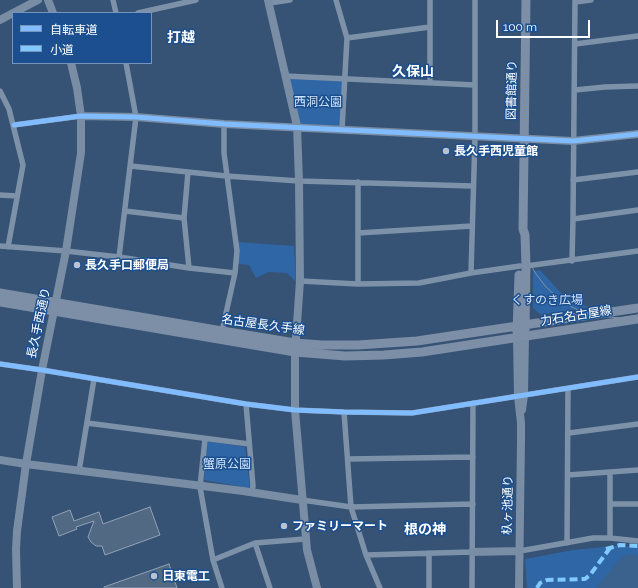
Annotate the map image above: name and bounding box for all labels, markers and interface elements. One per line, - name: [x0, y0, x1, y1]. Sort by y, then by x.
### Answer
- legend: [12, 12, 152, 64]
- scale bar: [498, 12, 592, 38]
- text: 100 m: [503, 20, 537, 34]
- text: 自転車道: [50, 23, 98, 37]
- district label: 打越: [167, 30, 195, 46]
- text: 小道: [50, 43, 74, 57]
- street label: 図書館通り: [504, 60, 520, 120]
- district label: 久保山: [392, 64, 434, 80]
- park label: 西洞公園: [294, 95, 342, 109]
- place label: 長久手西児童館: [454, 144, 538, 158]
- marker: 長久手西児童館: [441, 146, 451, 156]
- place label: 長久手口郵便局: [85, 258, 169, 272]
- marker: 長久手口郵便局: [72, 260, 82, 270]
- street label: 長久手西通り: [24, 286, 54, 360]
- park label: くすのき広場: [511, 293, 583, 307]
- street label: 力石名古屋線: [539, 303, 613, 329]
- street label: 名古屋長久手線: [220, 312, 306, 338]
- park label: 蟹原公園: [203, 457, 251, 471]
- street label: 杁ヶ池通り: [500, 475, 516, 535]
- place label: ファミリーマート: [292, 519, 388, 533]
- marker: ファミリーマート: [279, 521, 289, 531]
- district label: 根の神: [404, 522, 446, 538]
- place label: 日東電工: [162, 569, 210, 583]
- marker: 日東電工: [149, 571, 159, 581]

